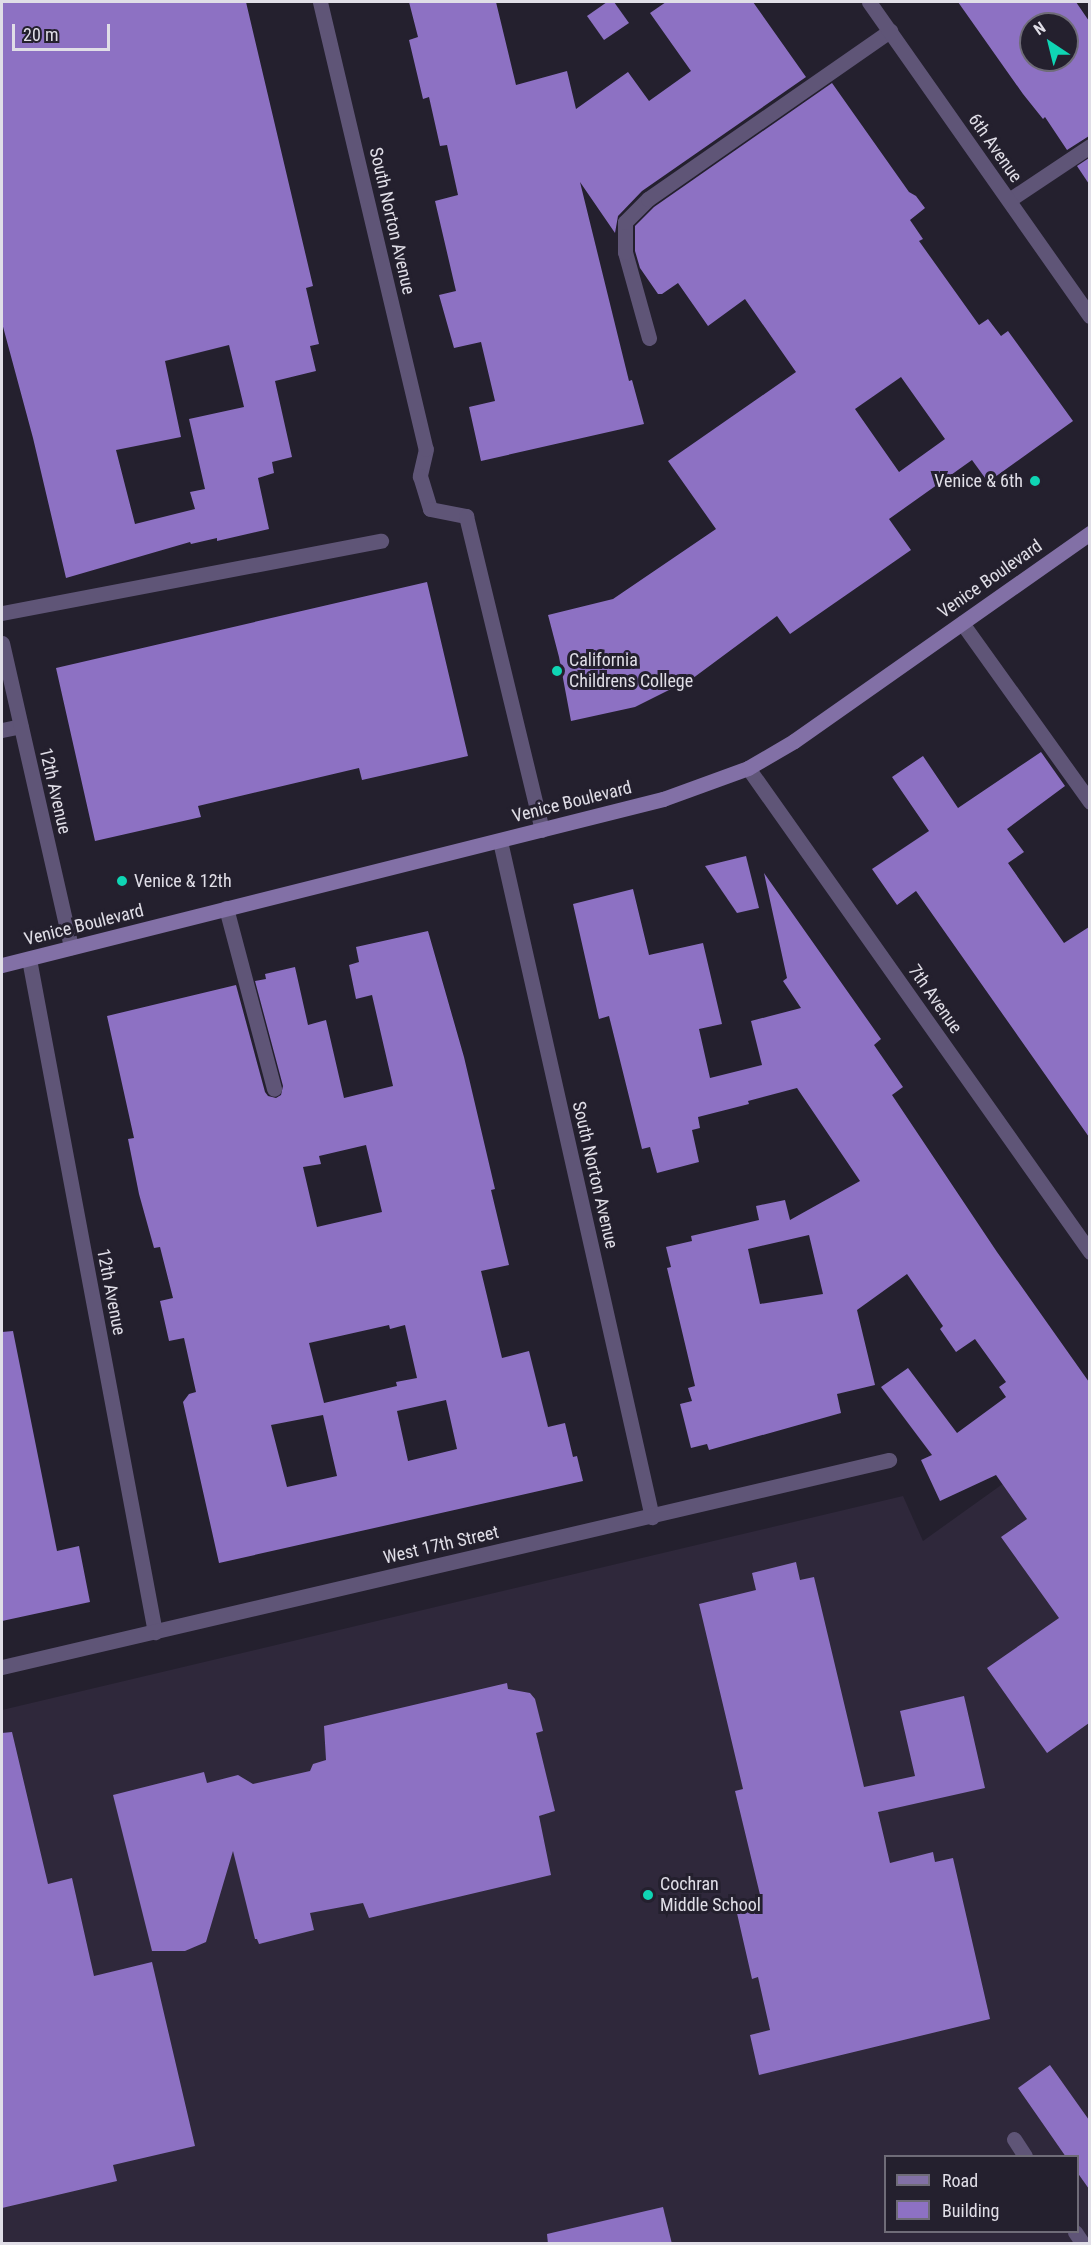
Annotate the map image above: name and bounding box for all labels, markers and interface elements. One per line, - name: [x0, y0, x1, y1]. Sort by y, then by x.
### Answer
- scale bar: [15, 12, 112, 50]
- north arrow: [1019, 12, 1079, 72]
- text: N: [1030, 18, 1049, 39]
- text: 20 m: [23, 24, 58, 45]
- street label: 6th Avenue: [964, 110, 1026, 186]
- street label: South Norton Avenue: [365, 145, 419, 297]
- place label: Venice & 6th: [934, 470, 1023, 492]
- marker: Venice & 6th: [1028, 474, 1042, 488]
- street label: Venice Boulevard: [934, 535, 1046, 623]
- place label: California Childrens College: [569, 650, 693, 692]
- marker: California Childrens College: [550, 664, 564, 678]
- street label: 12th Avenue: [35, 746, 75, 836]
- street label: Venice Boulevard: [510, 777, 634, 827]
- place label: Venice & 12th: [134, 870, 232, 892]
- marker: Venice & 12th: [115, 874, 129, 888]
- street label: Venice Boulevard: [22, 900, 146, 950]
- street label: 7th Avenue: [904, 961, 966, 1037]
- street label: South Norton Avenue: [568, 1099, 622, 1251]
- street label: 12th Avenue: [92, 1247, 130, 1337]
- street label: West 17th Street: [381, 1521, 501, 1569]
- place label: Cochran Middle School: [660, 1874, 761, 1916]
- marker: Cochran Middle School: [641, 1888, 655, 1902]
- legend: [884, 2155, 1079, 2233]
- text: Road: [942, 2170, 978, 2191]
- text: Building: [942, 2200, 999, 2221]

